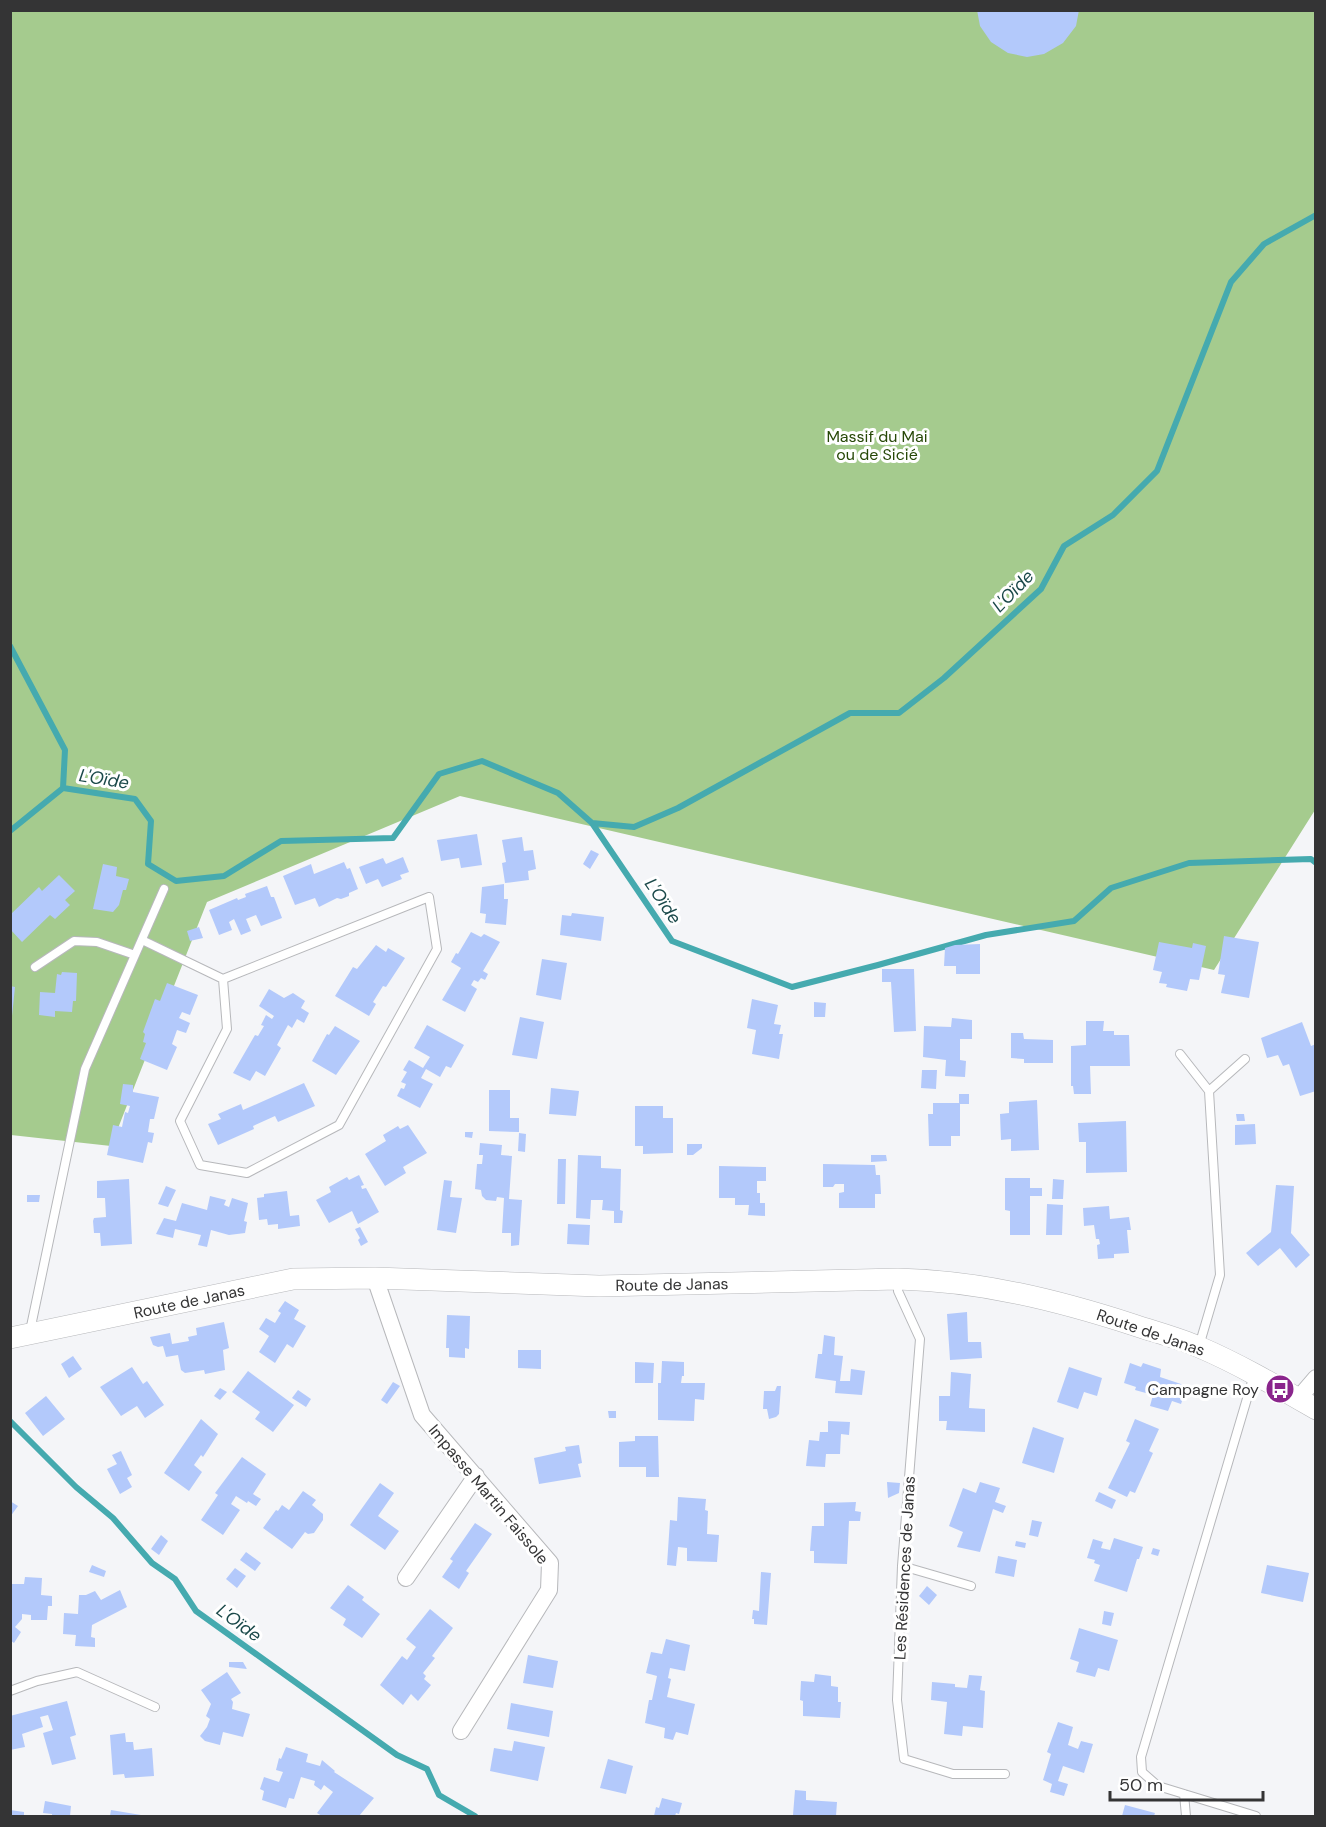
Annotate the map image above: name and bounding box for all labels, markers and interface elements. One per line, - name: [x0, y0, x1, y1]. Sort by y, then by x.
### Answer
- park label: Massif du Mai ou de Sicié: [826, 426, 928, 465]
- water label: L'Oïde: [987, 565, 1039, 617]
- water label: L'Oïde: [77, 763, 131, 795]
- water label: L'Oïde: [639, 873, 687, 929]
- street label: Route de Janas: [615, 1273, 729, 1296]
- street label: Route de Janas: [132, 1279, 247, 1324]
- street label: Route de Janas: [1094, 1304, 1208, 1361]
- bus stop icon: Campagne Roy: [1264, 1373, 1296, 1405]
- place label: Campagne Roy: [1148, 1379, 1259, 1400]
- street label: Impasse Martin Faissole: [424, 1420, 553, 1569]
- street label: Les Résidences de Janas: [889, 1475, 920, 1661]
- water label: L'Oïde: [212, 1599, 266, 1647]
- scale bar: [1110, 1764, 1263, 1802]
- text: 50 m: [1119, 1773, 1163, 1797]

